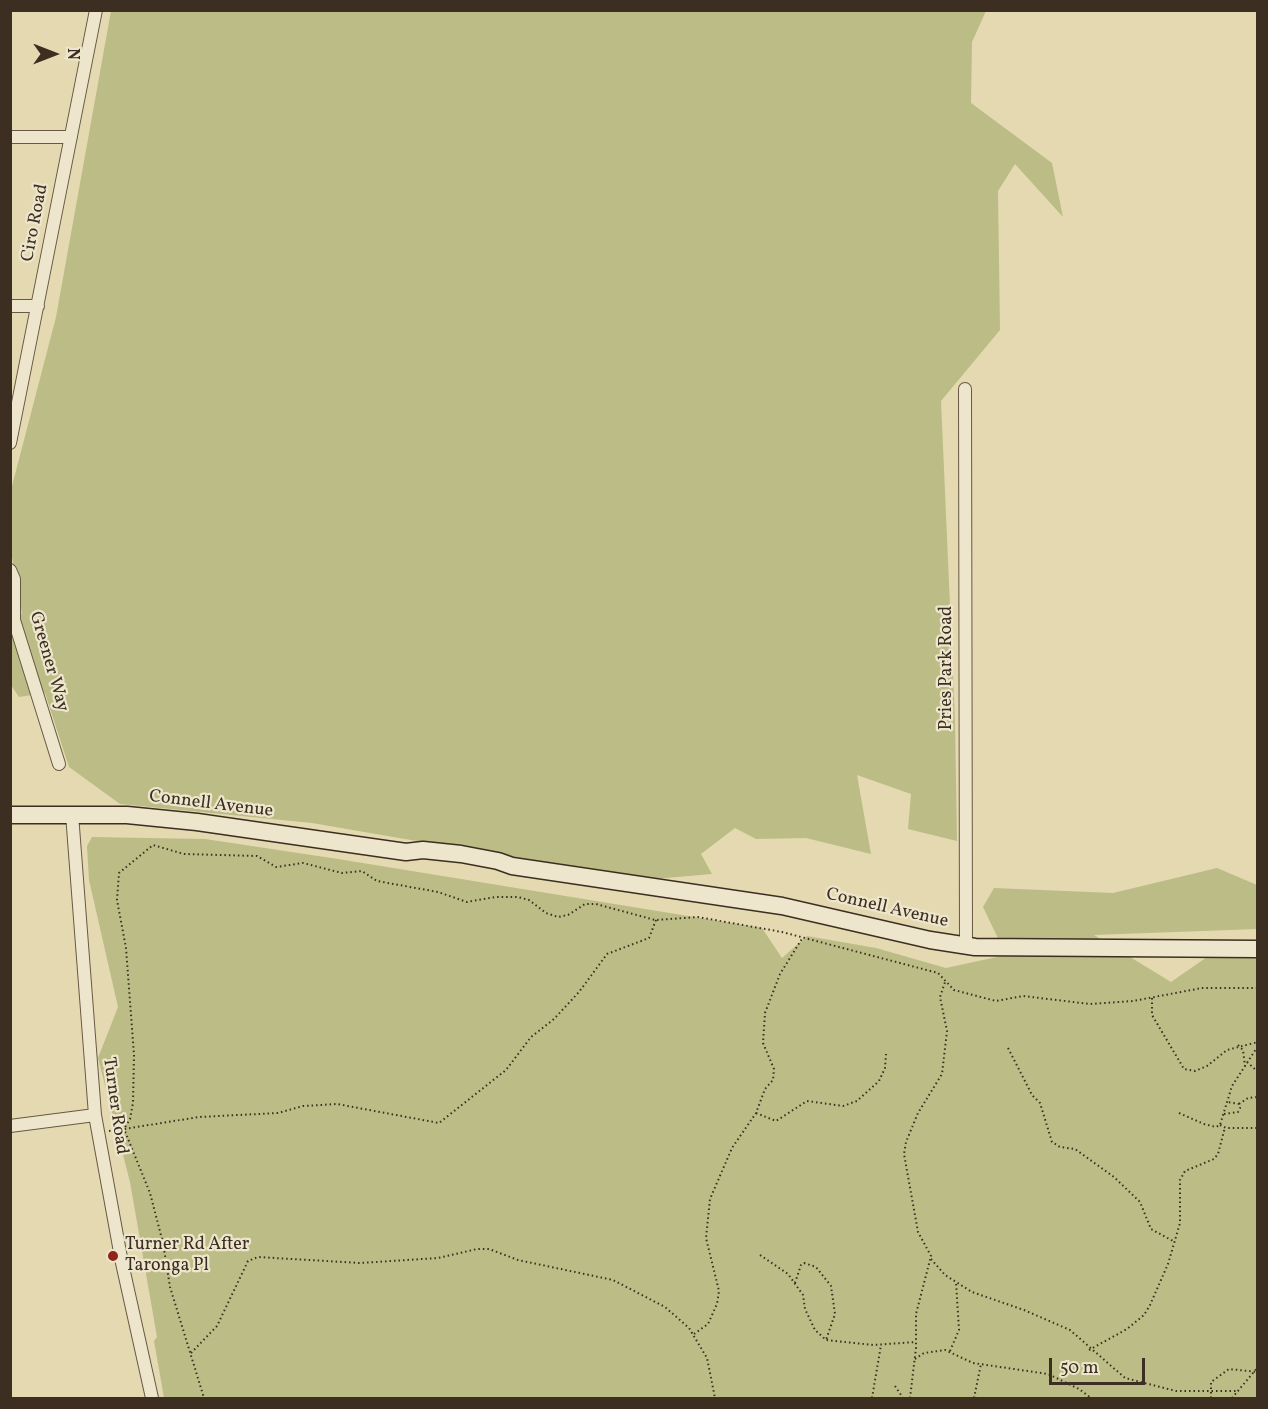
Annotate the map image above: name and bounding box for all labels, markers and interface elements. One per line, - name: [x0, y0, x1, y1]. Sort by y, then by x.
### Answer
- north arrow: [24, 24, 84, 84]
- text: N: [61, 48, 83, 60]
- street label: Ciro Road: [18, 182, 54, 264]
- street label: Pries Park Road: [937, 606, 959, 730]
- street label: Greener Way: [23, 609, 73, 715]
- street label: Connell Avenue: [148, 787, 274, 823]
- street label: Connell Avenue: [824, 884, 950, 934]
- street label: Turner Road: [96, 1056, 132, 1156]
- place label: Turner Rd After Taronga Pl: [125, 1235, 249, 1278]
- marker: Turner Rd After Taronga Pl: [106, 1249, 120, 1263]
- scale bar: [1052, 1346, 1148, 1384]
- text: 50 m: [1060, 1356, 1099, 1381]

